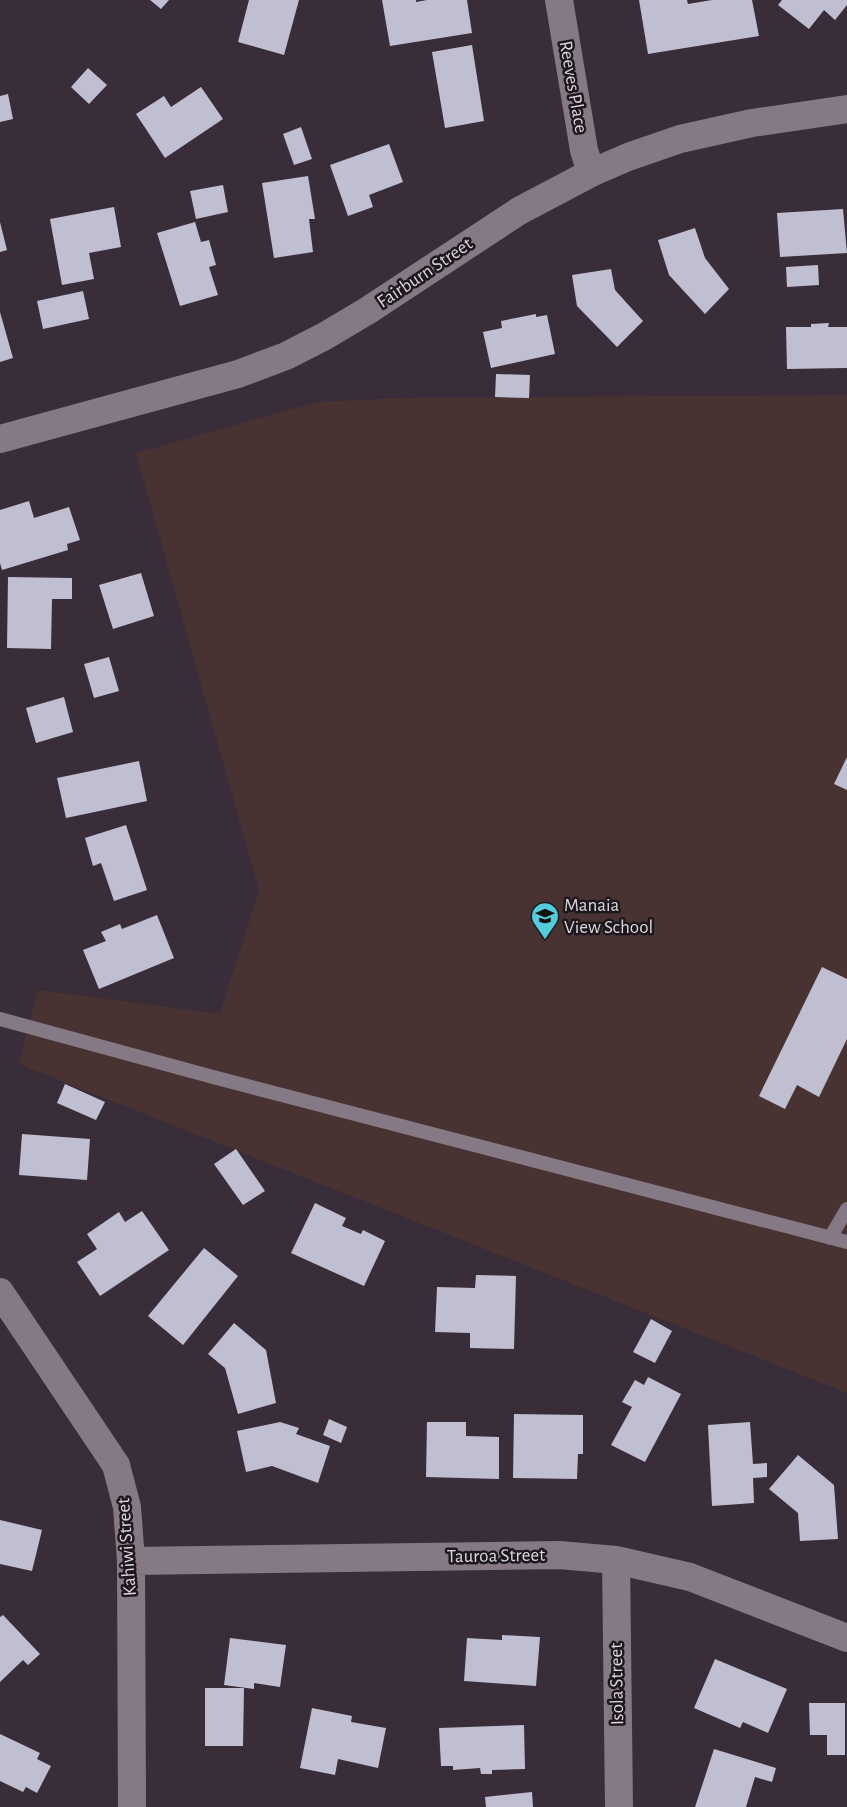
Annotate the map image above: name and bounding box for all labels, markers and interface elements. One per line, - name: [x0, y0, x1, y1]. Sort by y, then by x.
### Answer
- street label: Reeves Place: [556, 39, 590, 135]
- street label: Fairburn Street: [374, 234, 476, 312]
- place label: Manaia View School: [564, 896, 653, 937]
- school or university icon: Manaia View School: [530, 901, 560, 940]
- street label: Kahiwi Street: [114, 1497, 140, 1597]
- street label: Tauroa Street: [447, 1546, 545, 1566]
- street label: Isola Street: [607, 1643, 627, 1725]

